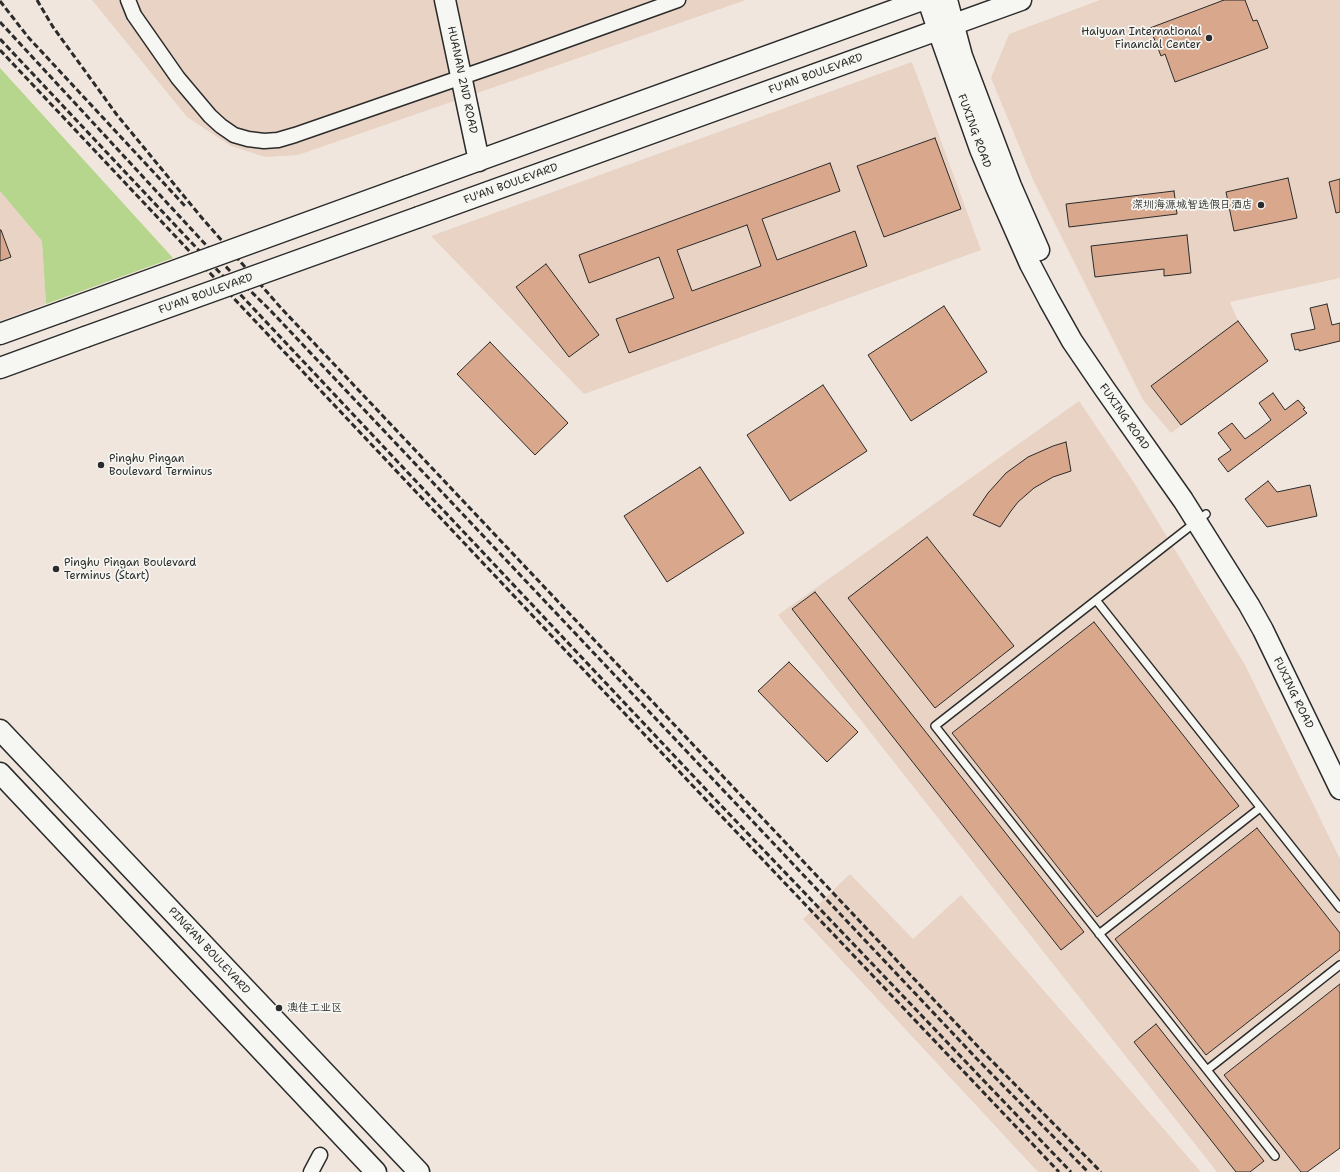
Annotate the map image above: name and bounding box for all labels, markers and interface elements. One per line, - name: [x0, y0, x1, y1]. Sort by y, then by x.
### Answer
- street label: HUANAN 2ND ROAD: [444, 25, 480, 135]
- place label: Haiyuan International Financial Center: [1081, 25, 1201, 51]
- marker: Haiyuan International Financial Center: [1204, 33, 1214, 43]
- street label: FU'AN BOULEVARD: [767, 51, 865, 97]
- street label: FUXING ROAD: [955, 92, 993, 170]
- street label: FU'AN BOULEVARD: [462, 161, 560, 207]
- place label: 深圳海源城智选假日酒店: [1132, 198, 1253, 212]
- marker: 深圳海源城智选假日酒店: [1256, 200, 1266, 210]
- street label: FU'AN BOULEVARD: [157, 271, 255, 317]
- street label: FUXING ROAD: [1096, 381, 1152, 453]
- place label: Pinghu Pingan Boulevard Terminus: [109, 452, 213, 478]
- marker: Pinghu Pingan Boulevard Terminus: [96, 460, 106, 470]
- place label: Pinghu Pingan Boulevard Terminus (Start): [64, 556, 196, 582]
- marker: Pinghu Pingan Boulevard Terminus (Start): [51, 564, 61, 574]
- street label: FUXING ROAD: [1270, 655, 1316, 731]
- street label: PING'AN BOULEVARD: [165, 905, 253, 997]
- place label: 澳佳工业区: [287, 1001, 342, 1015]
- marker: 澳佳工业区: [274, 1003, 284, 1013]

